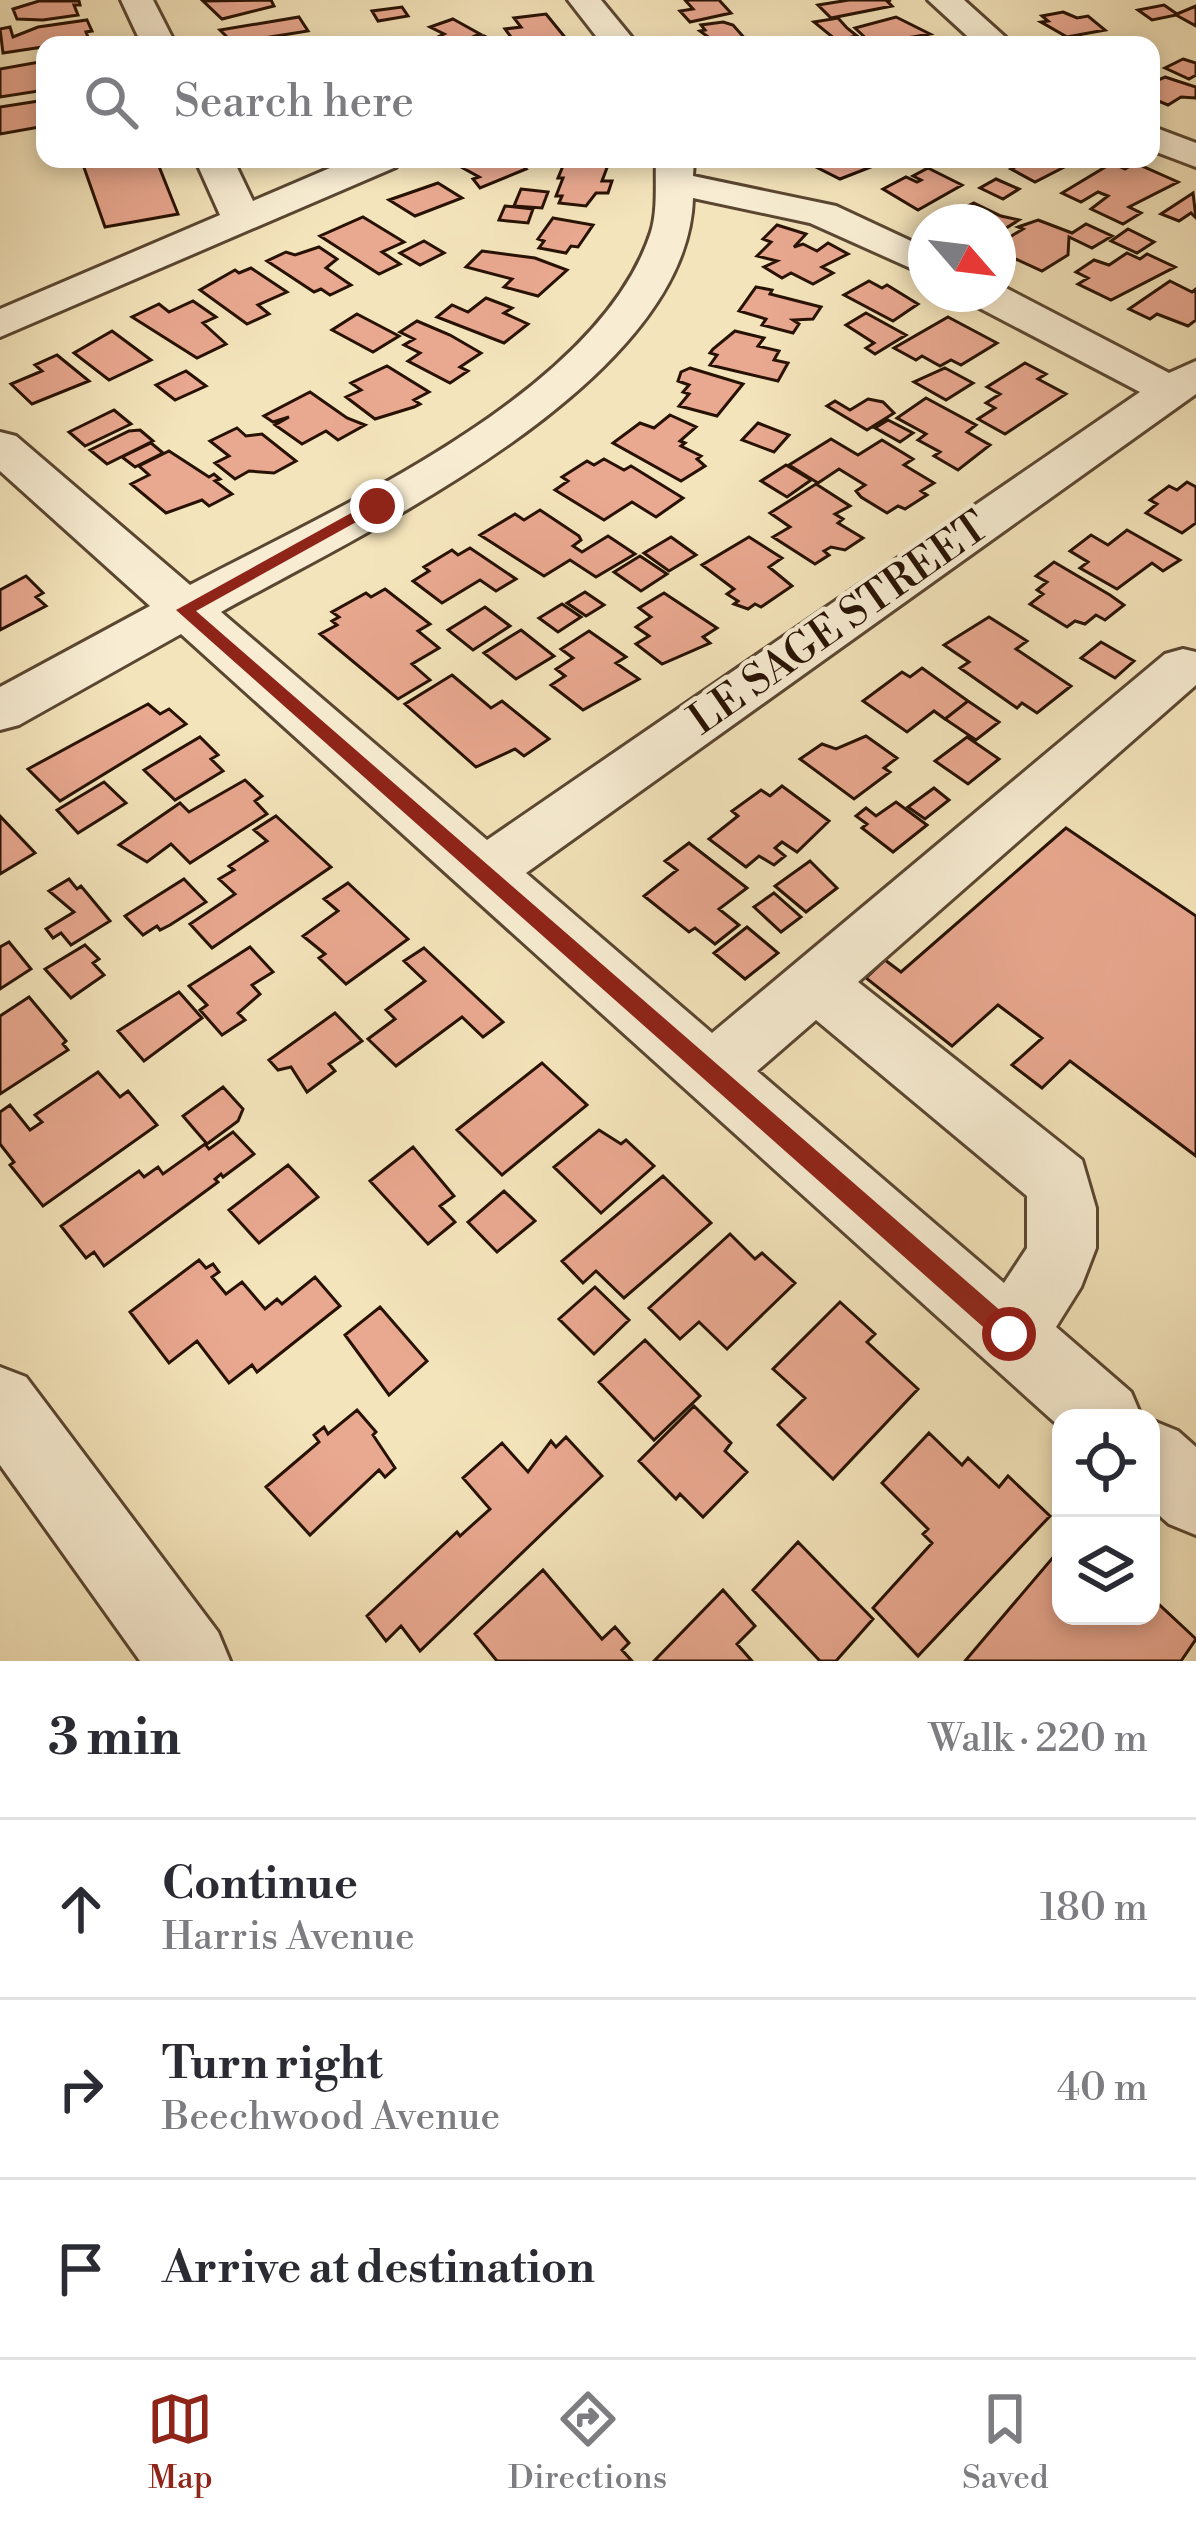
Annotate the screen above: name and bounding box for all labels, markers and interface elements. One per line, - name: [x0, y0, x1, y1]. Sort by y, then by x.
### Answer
- search box: [36, 36, 1160, 168]
- icon: search: [78, 69, 144, 135]
- text: Search here: [174, 74, 414, 131]
- north arrow: [908, 204, 1016, 312]
- route end: [350, 479, 404, 533]
- street label: LE SAGE STREET: [679, 501, 999, 747]
- route start: [982, 1307, 1036, 1361]
- map controls: [1052, 1409, 1160, 1625]
- button: locate: [1052, 1409, 1160, 1517]
- button: layers: [1052, 1517, 1160, 1625]
- text: 3 min: [48, 1707, 181, 1771]
- text: Walk · 220 m: [928, 1715, 1148, 1764]
- text: Continue: [162, 1856, 358, 1913]
- icon: ahead: [48, 1876, 114, 1942]
- text: 180 m: [1040, 1884, 1148, 1933]
- text: Harris Avenue: [162, 1913, 415, 1962]
- text: Turn right: [162, 2036, 383, 2093]
- icon: right: [48, 2056, 114, 2122]
- text: 40 m: [1057, 2064, 1148, 2113]
- text: Beechwood Avenue: [162, 2093, 500, 2142]
- icon: arrive: [48, 2236, 114, 2302]
- text: Arrive at destination: [162, 2240, 595, 2297]
- tab: Map: [147, 2386, 213, 2499]
- tab: Directions: [508, 2386, 667, 2499]
- tab: Saved: [962, 2386, 1049, 2499]

